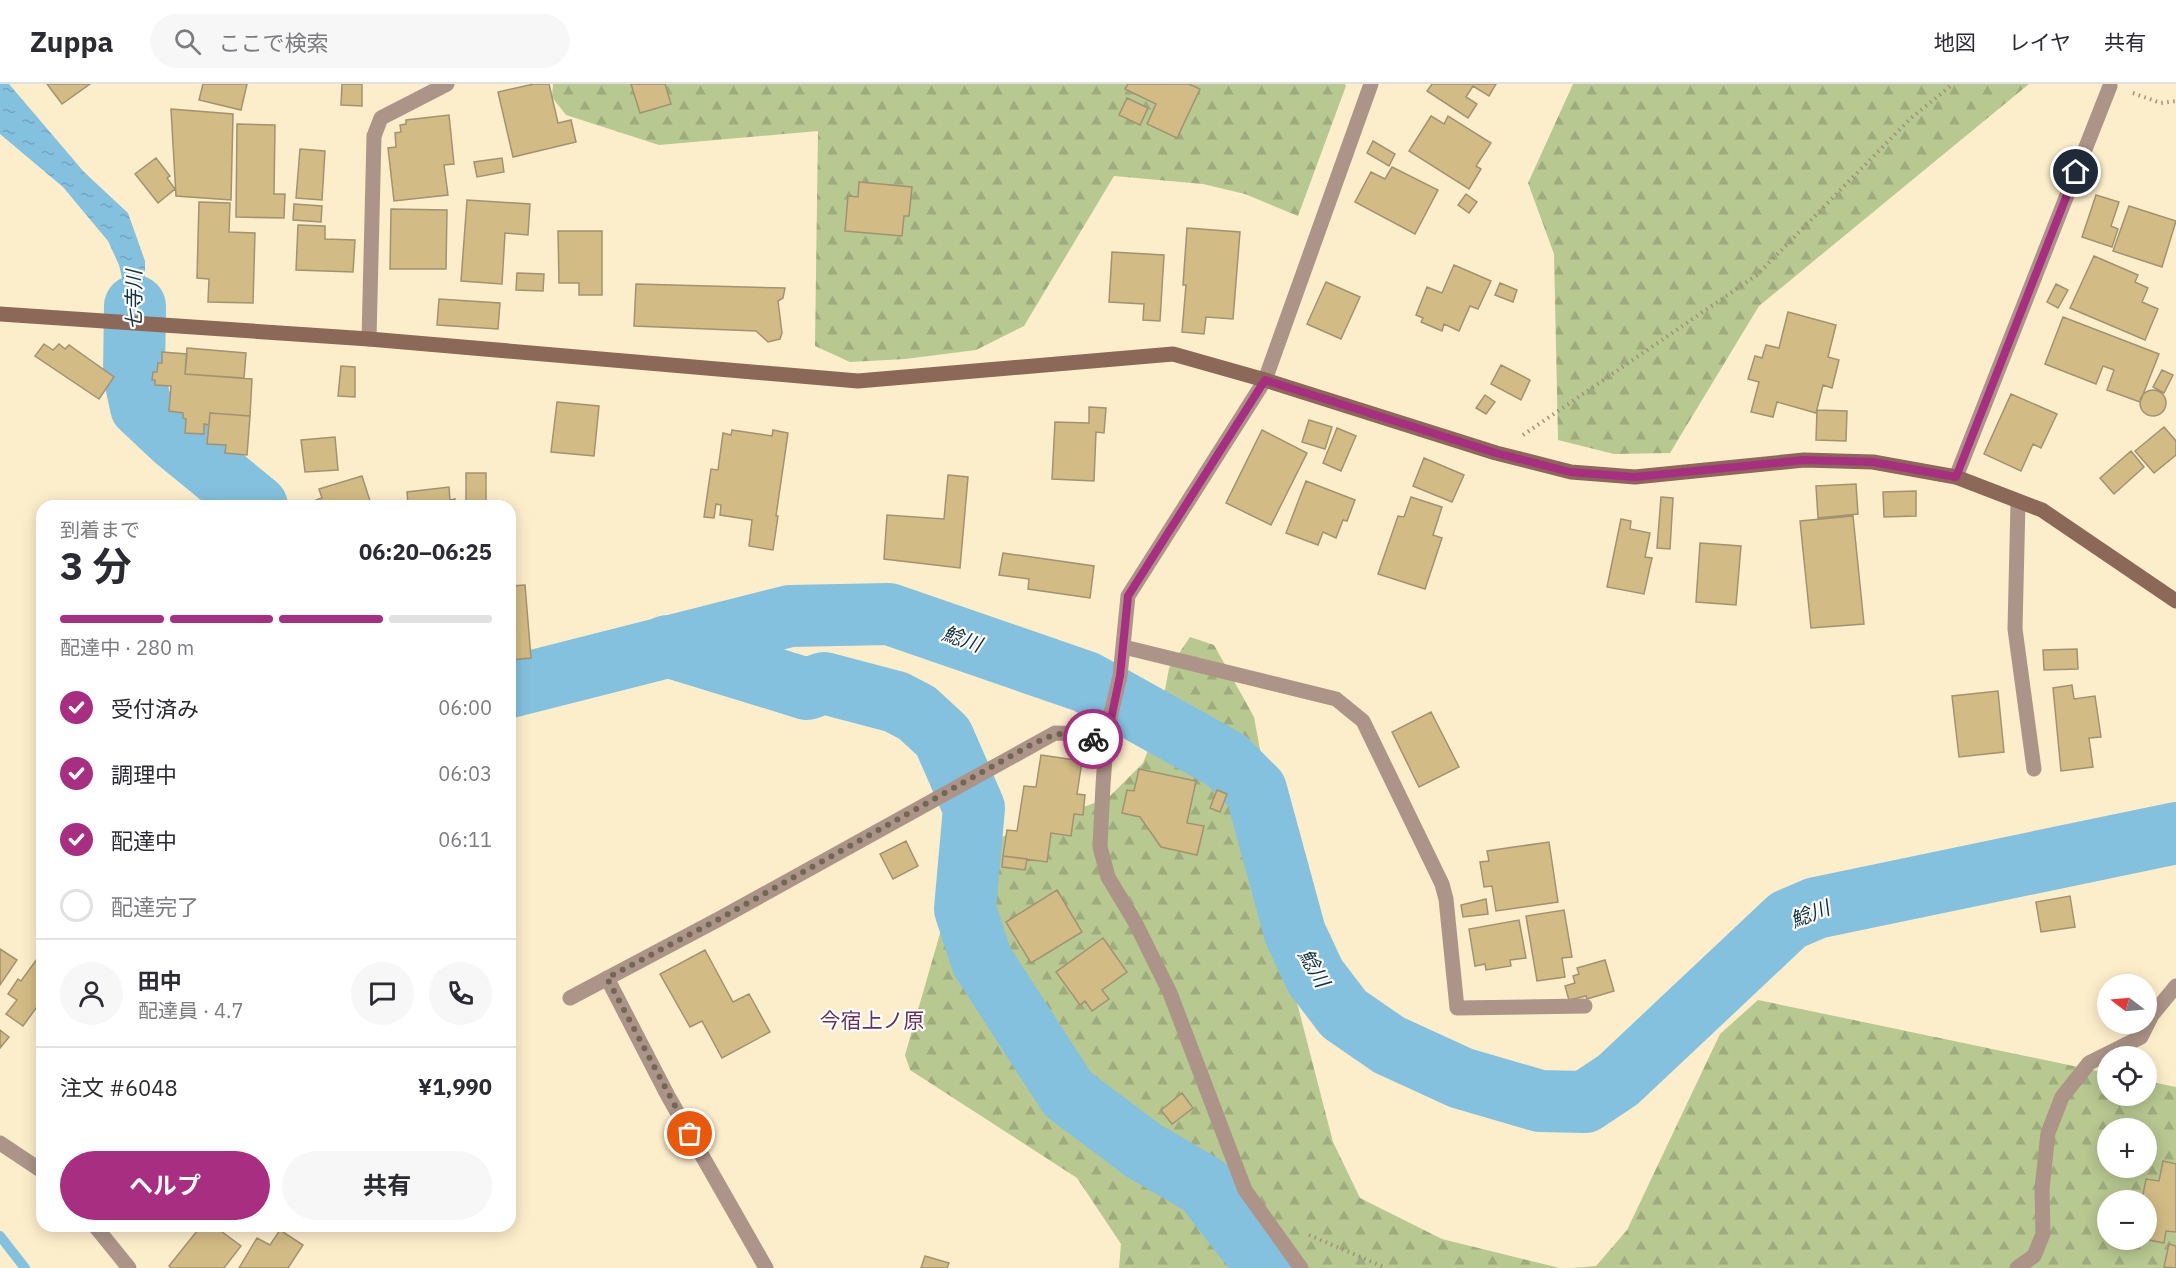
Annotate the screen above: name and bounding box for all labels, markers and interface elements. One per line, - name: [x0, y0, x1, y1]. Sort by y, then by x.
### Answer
- search box: [150, 14, 570, 68]
- text: Zuppa: [30, 23, 114, 60]
- icon: search: [171, 25, 204, 58]
- text: ここで検索: [219, 28, 329, 57]
- text: 地図: [1934, 28, 1976, 56]
- text: レイヤ: [2009, 28, 2071, 56]
- text: 共有: [2104, 28, 2146, 56]
- pin: [2050, 146, 2101, 197]
- icon: home: [2059, 155, 2092, 188]
- water label: 七寺川: [120, 268, 147, 330]
- text: 到着まで: [60, 516, 140, 543]
- text: 06:20–06:25: [359, 537, 492, 566]
- text: 3 分: [60, 540, 132, 591]
- water label: 鯰川: [939, 619, 987, 658]
- text: 配達中 · 280 m: [60, 634, 194, 661]
- icon: check: [60, 691, 93, 724]
- text: 受付済み: [111, 694, 199, 723]
- text: 06:00: [438, 694, 492, 721]
- courier: [1063, 709, 1123, 769]
- icon: bike: [1077, 723, 1110, 756]
- icon: check: [60, 757, 93, 790]
- text: 調理中: [111, 760, 177, 789]
- text: 06:03: [438, 760, 492, 787]
- icon: check: [60, 823, 93, 856]
- text: 配達中: [111, 826, 177, 855]
- text: 06:11: [438, 826, 492, 853]
- text: 配達完了: [111, 892, 199, 921]
- water label: 鯰川: [1786, 893, 1835, 933]
- water label: 鯰川: [1293, 944, 1337, 994]
- button: person: [60, 962, 123, 1025]
- button: chat: [351, 962, 414, 1025]
- button: phone: [429, 962, 492, 1025]
- text: 田中: [138, 966, 182, 995]
- north arrow: [2097, 974, 2157, 1034]
- map controls: [2097, 974, 2157, 1250]
- text: 配達員 · 4.7: [138, 997, 243, 1024]
- district label: 今宿上ノ原: [820, 1006, 925, 1034]
- button: locate: [2097, 1046, 2157, 1106]
- text: ¥1,990: [418, 1072, 492, 1101]
- text: 注文 #6048: [60, 1073, 178, 1102]
- pin: [664, 1108, 715, 1159]
- icon: bag: [673, 1117, 706, 1150]
- button: +: [2097, 1118, 2157, 1178]
- button: ヘルプ: [60, 1151, 270, 1220]
- button: 共有: [282, 1151, 492, 1220]
- button: −: [2097, 1190, 2157, 1250]

